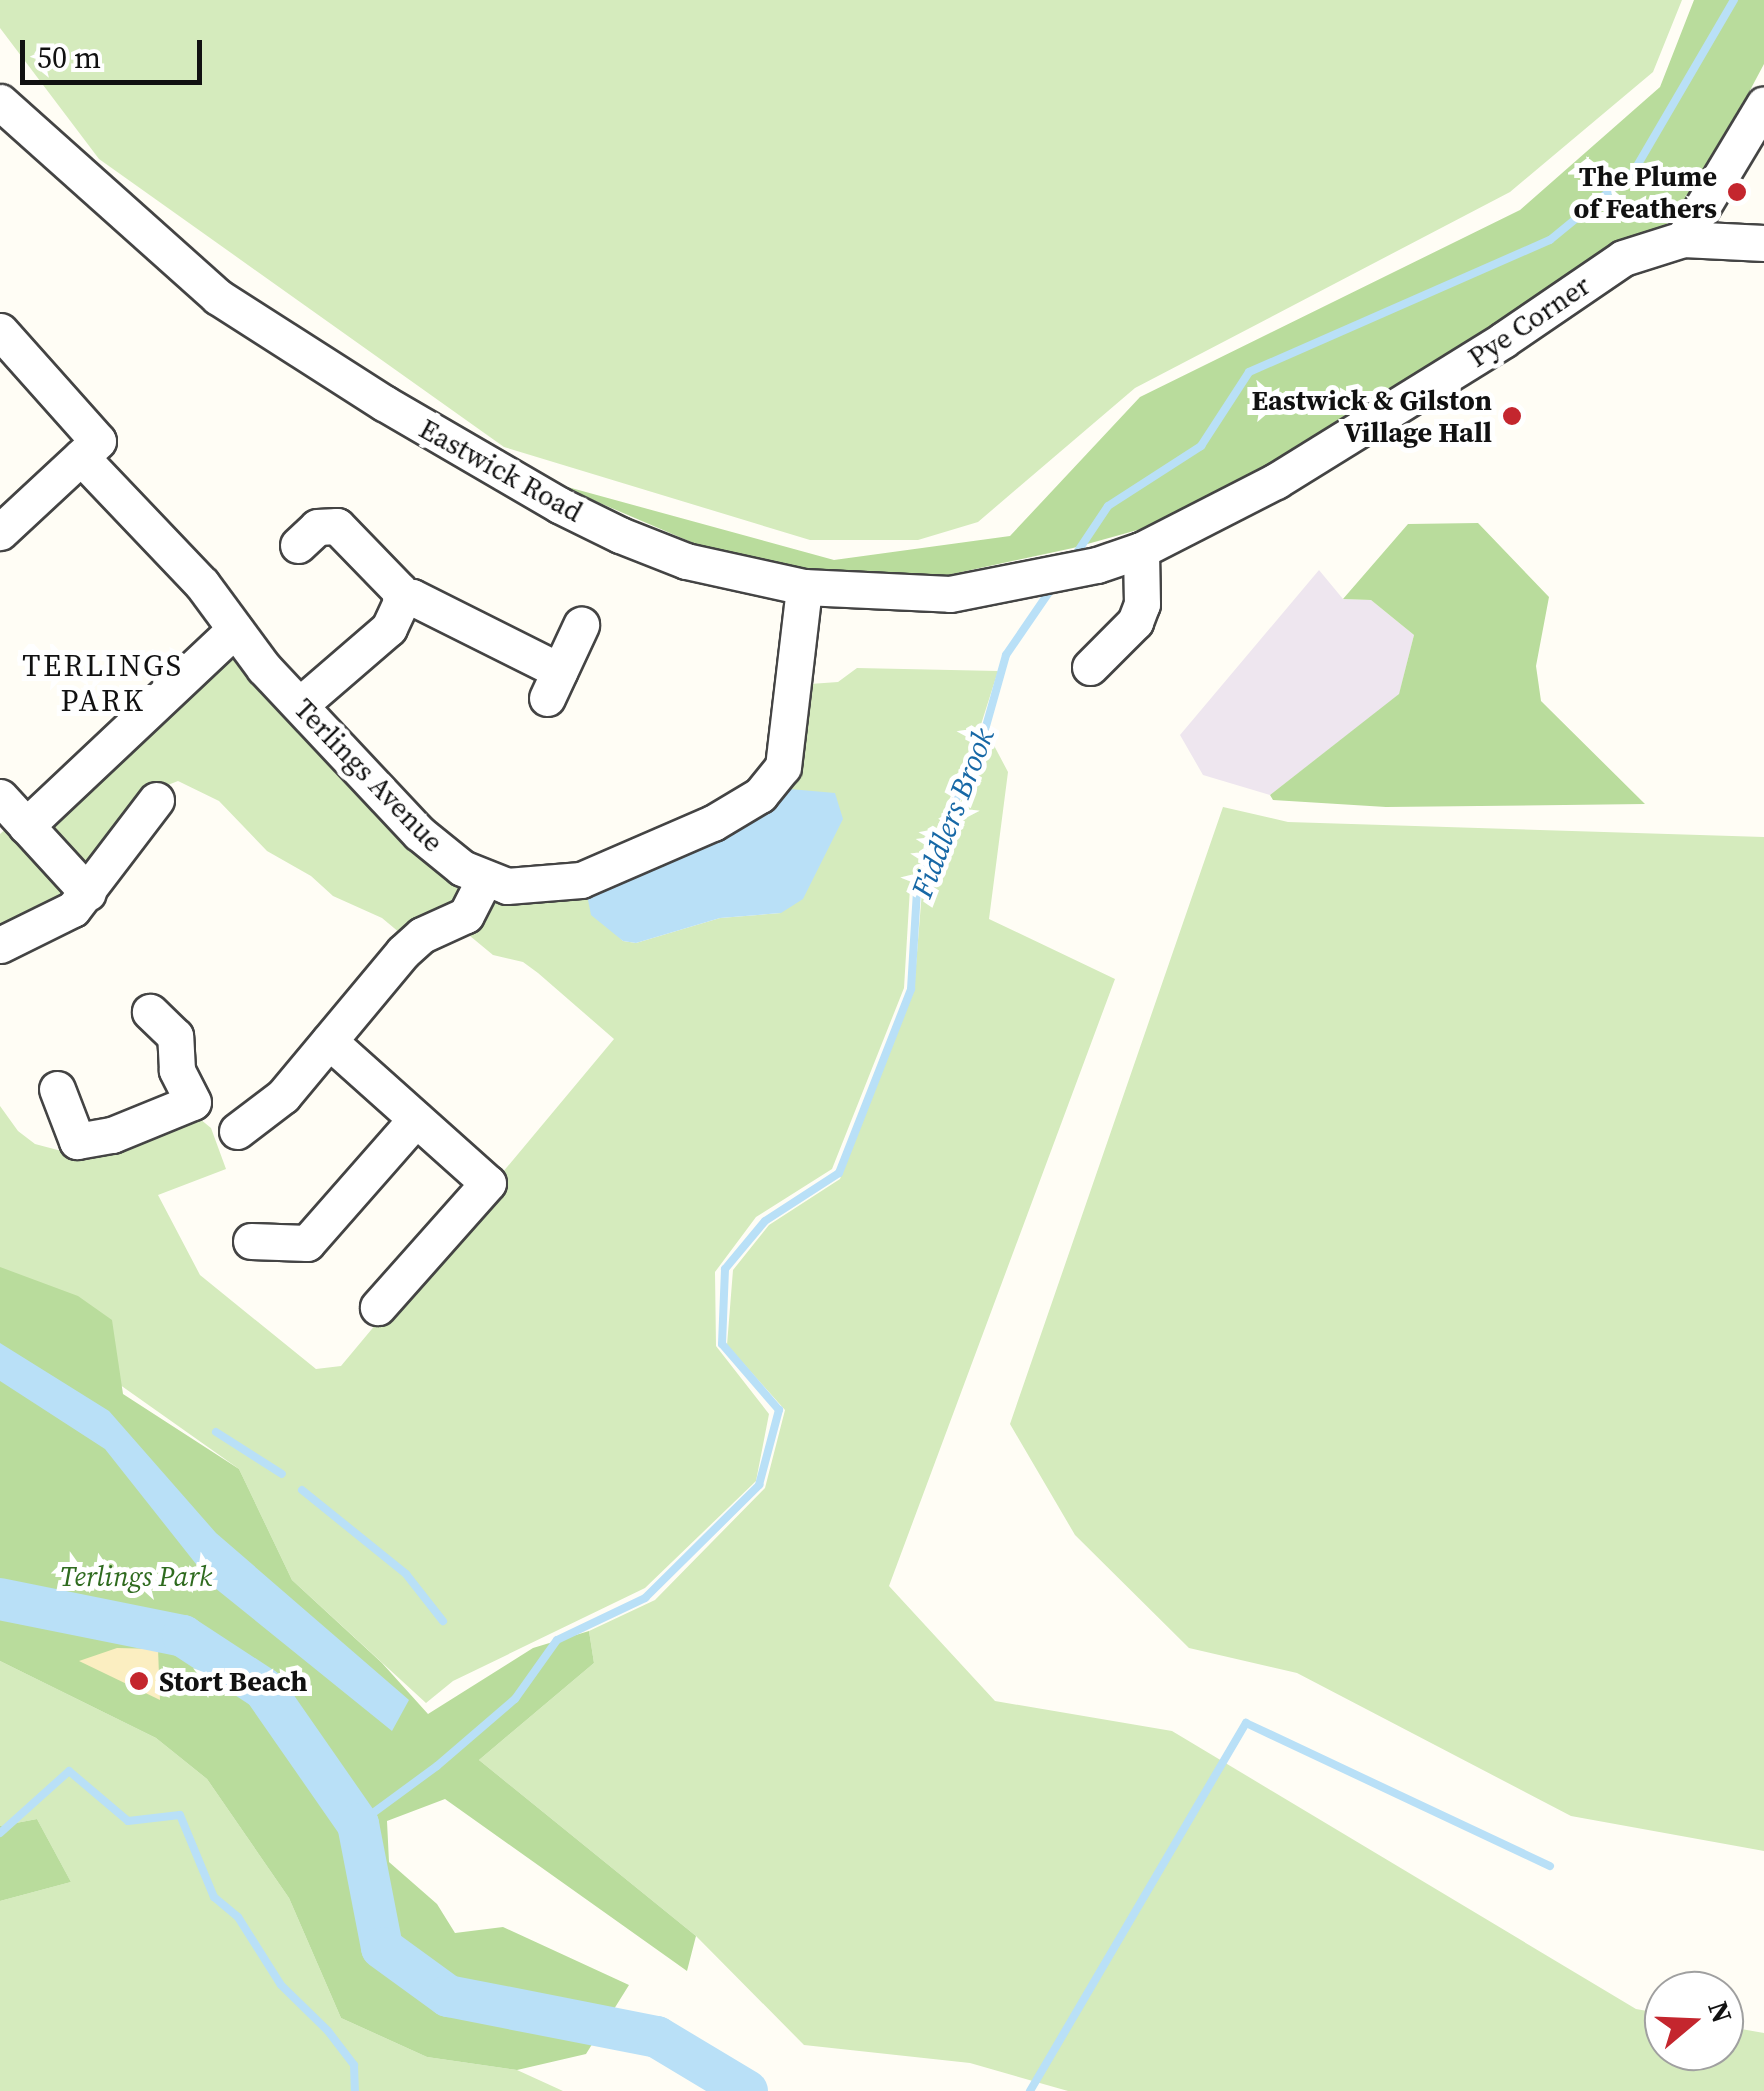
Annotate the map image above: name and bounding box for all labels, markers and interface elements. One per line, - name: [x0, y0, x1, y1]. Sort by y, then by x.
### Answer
- scale bar: [25, 20, 208, 82]
- text: 50 m: [37, 37, 101, 78]
- place label: The Plume of Feathers: [1574, 159, 1717, 225]
- marker: The Plume of Feathers: [1726, 181, 1748, 203]
- street label: Pye Corner: [1462, 268, 1596, 374]
- place label: Eastwick & Gilston Village Hall: [1251, 383, 1492, 449]
- marker: Eastwick & Gilston Village Hall: [1501, 405, 1523, 427]
- street label: Eastwick Road: [414, 411, 588, 529]
- district label: TERLINGS PARK: [22, 648, 184, 718]
- street label: Terlings Avenue: [288, 692, 450, 858]
- water label: Fiddlers Brook: [904, 723, 1002, 903]
- park label: Terlings Park: [60, 1559, 212, 1593]
- place label: Stort Beach: [159, 1664, 308, 1698]
- marker: Stort Beach: [128, 1670, 150, 1692]
- north arrow: [1644, 1971, 1744, 2071]
- text: N: [1699, 1996, 1742, 2028]

